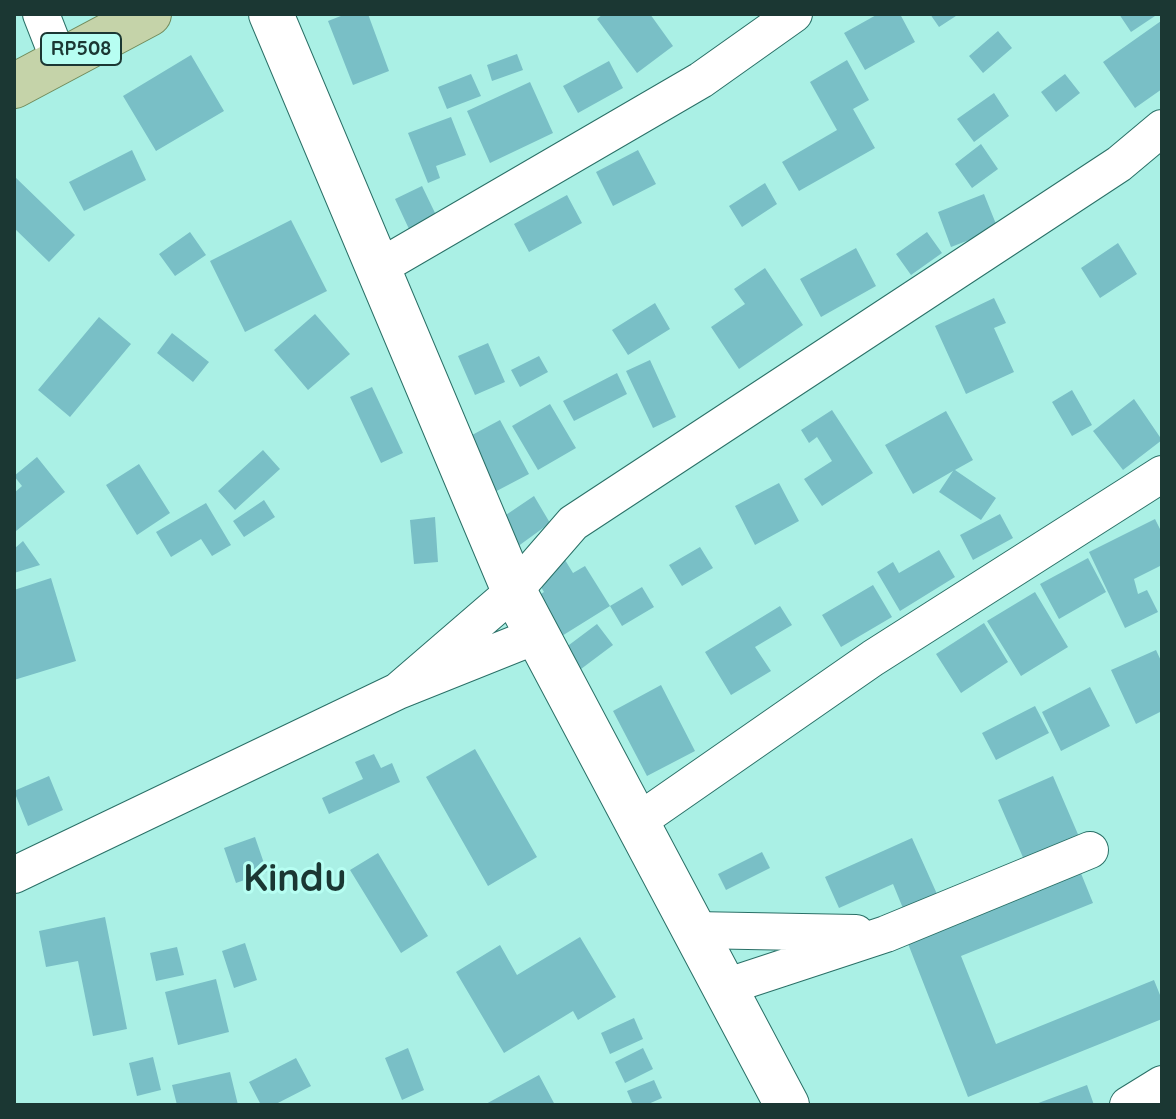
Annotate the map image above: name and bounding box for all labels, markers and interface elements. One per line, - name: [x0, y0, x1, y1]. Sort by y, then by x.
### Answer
- road number: RP508: [41, 33, 121, 65]
- district label: Kindu: [243, 857, 347, 903]

